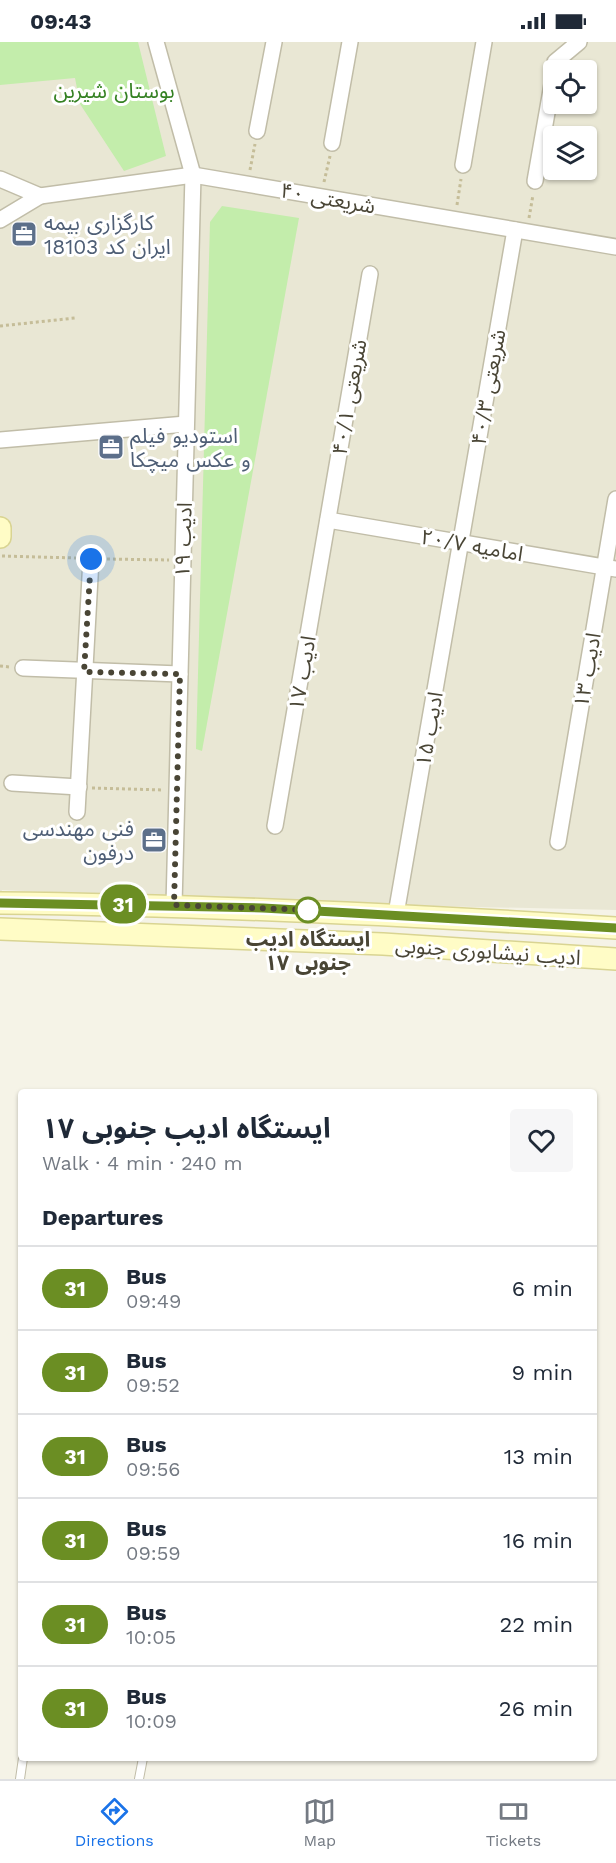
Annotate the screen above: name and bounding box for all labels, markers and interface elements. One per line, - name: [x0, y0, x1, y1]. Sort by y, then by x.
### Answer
- text: 09:43: [30, 9, 92, 34]
- map controls: [543, 60, 597, 180]
- button: locate: [543, 60, 597, 114]
- park label: بوستان شیرین: [53, 78, 175, 103]
- button: layers: [543, 126, 597, 180]
- street label: شریعتی ۴۰: [279, 177, 377, 219]
- place label: کارگزاری بیمه ایران کد 18103: [44, 210, 171, 259]
- office icon: کارگزاری بیمه ایران کد 18103: [9, 219, 39, 249]
- street label: شریعتی ۴۰/۳: [466, 327, 510, 447]
- street label: شریعتی ۴۰/۱: [327, 337, 371, 457]
- place label: استودیو فیلم و عکس میچکا: [130, 423, 251, 473]
- office icon: استودیو فیلم و عکس میچکا: [96, 432, 126, 462]
- street label: ادیب ۱۹: [169, 502, 197, 578]
- street label: امامیه ۲۰/۷: [419, 524, 525, 566]
- your location: [76, 544, 106, 574]
- street label: ادیب ۱۳: [568, 631, 606, 709]
- street label: ادیب ۱۷: [283, 634, 321, 712]
- street label: ادیب ۱۵: [410, 690, 448, 768]
- place label: فنی مهندسی درفون: [23, 816, 134, 865]
- office icon: فنی مهندسی درفون: [139, 825, 169, 855]
- line badge: 31: [96, 884, 150, 924]
- text: 31: [112, 892, 134, 917]
- marker: ایستگاه ادیب جنوبی ۱۷: [295, 897, 321, 923]
- place label: ایستگاه ادیب جنوبی ۱۷: [246, 926, 370, 975]
- street label: ادیب نیشابوری جنوبی: [394, 932, 582, 970]
- button: heart: [510, 1109, 573, 1172]
- text: ایستگاه ادیب جنوبی ۱۷: [42, 1112, 331, 1145]
- text: Walk · 4 min · 240 m: [42, 1151, 242, 1175]
- text: Departures: [42, 1205, 163, 1230]
- text: Bus: [126, 1264, 166, 1289]
- text: 31: [64, 1276, 86, 1301]
- text: 6 min: [512, 1276, 573, 1301]
- text: 09:49: [126, 1289, 181, 1313]
- text: Bus: [126, 1348, 166, 1373]
- text: 31: [64, 1360, 86, 1385]
- text: 9 min: [511, 1360, 573, 1385]
- text: 09:52: [126, 1373, 180, 1397]
- text: Bus: [126, 1432, 166, 1457]
- text: 31: [64, 1444, 86, 1469]
- text: 13 min: [504, 1444, 573, 1469]
- text: 09:56: [126, 1457, 181, 1481]
- text: Bus: [126, 1516, 166, 1541]
- text: 31: [64, 1528, 86, 1553]
- text: 16 min: [503, 1528, 573, 1553]
- text: 09:59: [126, 1541, 181, 1565]
- text: Bus: [126, 1600, 166, 1625]
- text: 31: [64, 1612, 86, 1637]
- text: 22 min: [499, 1612, 573, 1637]
- text: 10:05: [126, 1625, 176, 1649]
- text: Bus: [126, 1684, 166, 1709]
- text: 31: [64, 1696, 86, 1721]
- text: 26 min: [499, 1696, 573, 1721]
- text: 10:09: [126, 1709, 177, 1733]
- tab: Directions: [75, 1795, 154, 1850]
- tab: Map: [303, 1795, 336, 1850]
- tab: Tickets: [486, 1795, 541, 1850]

